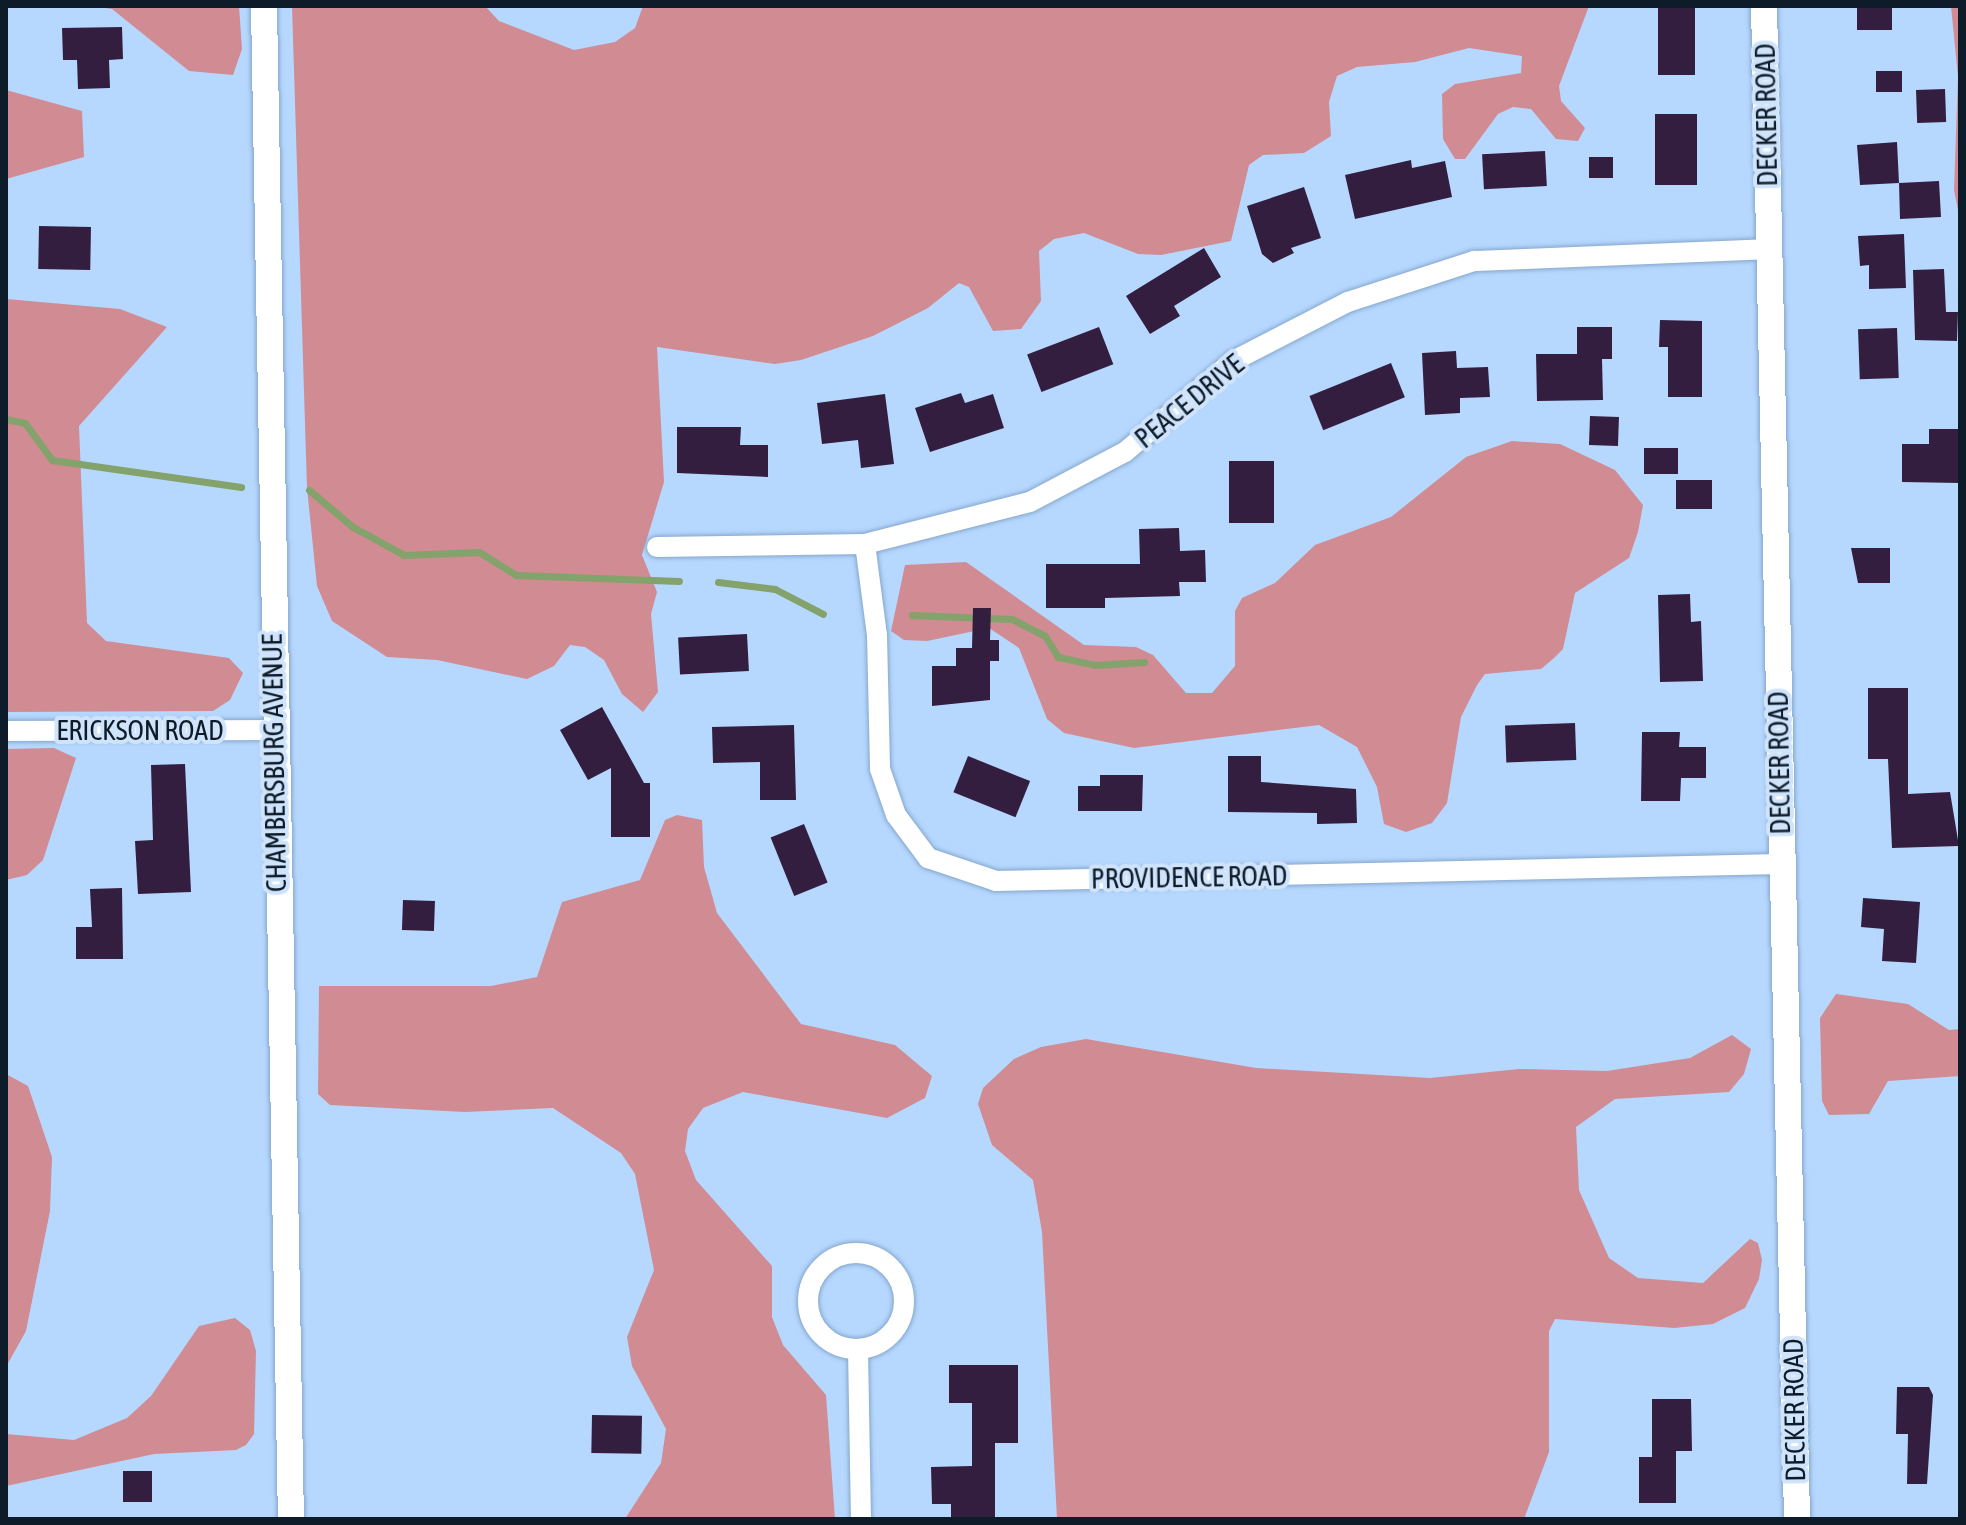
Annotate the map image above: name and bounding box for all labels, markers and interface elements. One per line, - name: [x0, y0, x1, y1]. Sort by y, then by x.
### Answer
- street label: DECKER ROAD: [1748, 43, 1784, 187]
- street label: PEACE DRIVE: [1128, 347, 1250, 455]
- street label: CHAMBERSBURG AVENUE: [255, 634, 293, 892]
- street label: DECKER ROAD: [1761, 691, 1797, 835]
- street label: ERICKSON ROAD: [56, 713, 224, 747]
- street label: PROVIDENCE ROAD: [1091, 858, 1287, 896]
- street label: DECKER ROAD: [1776, 1338, 1812, 1482]

